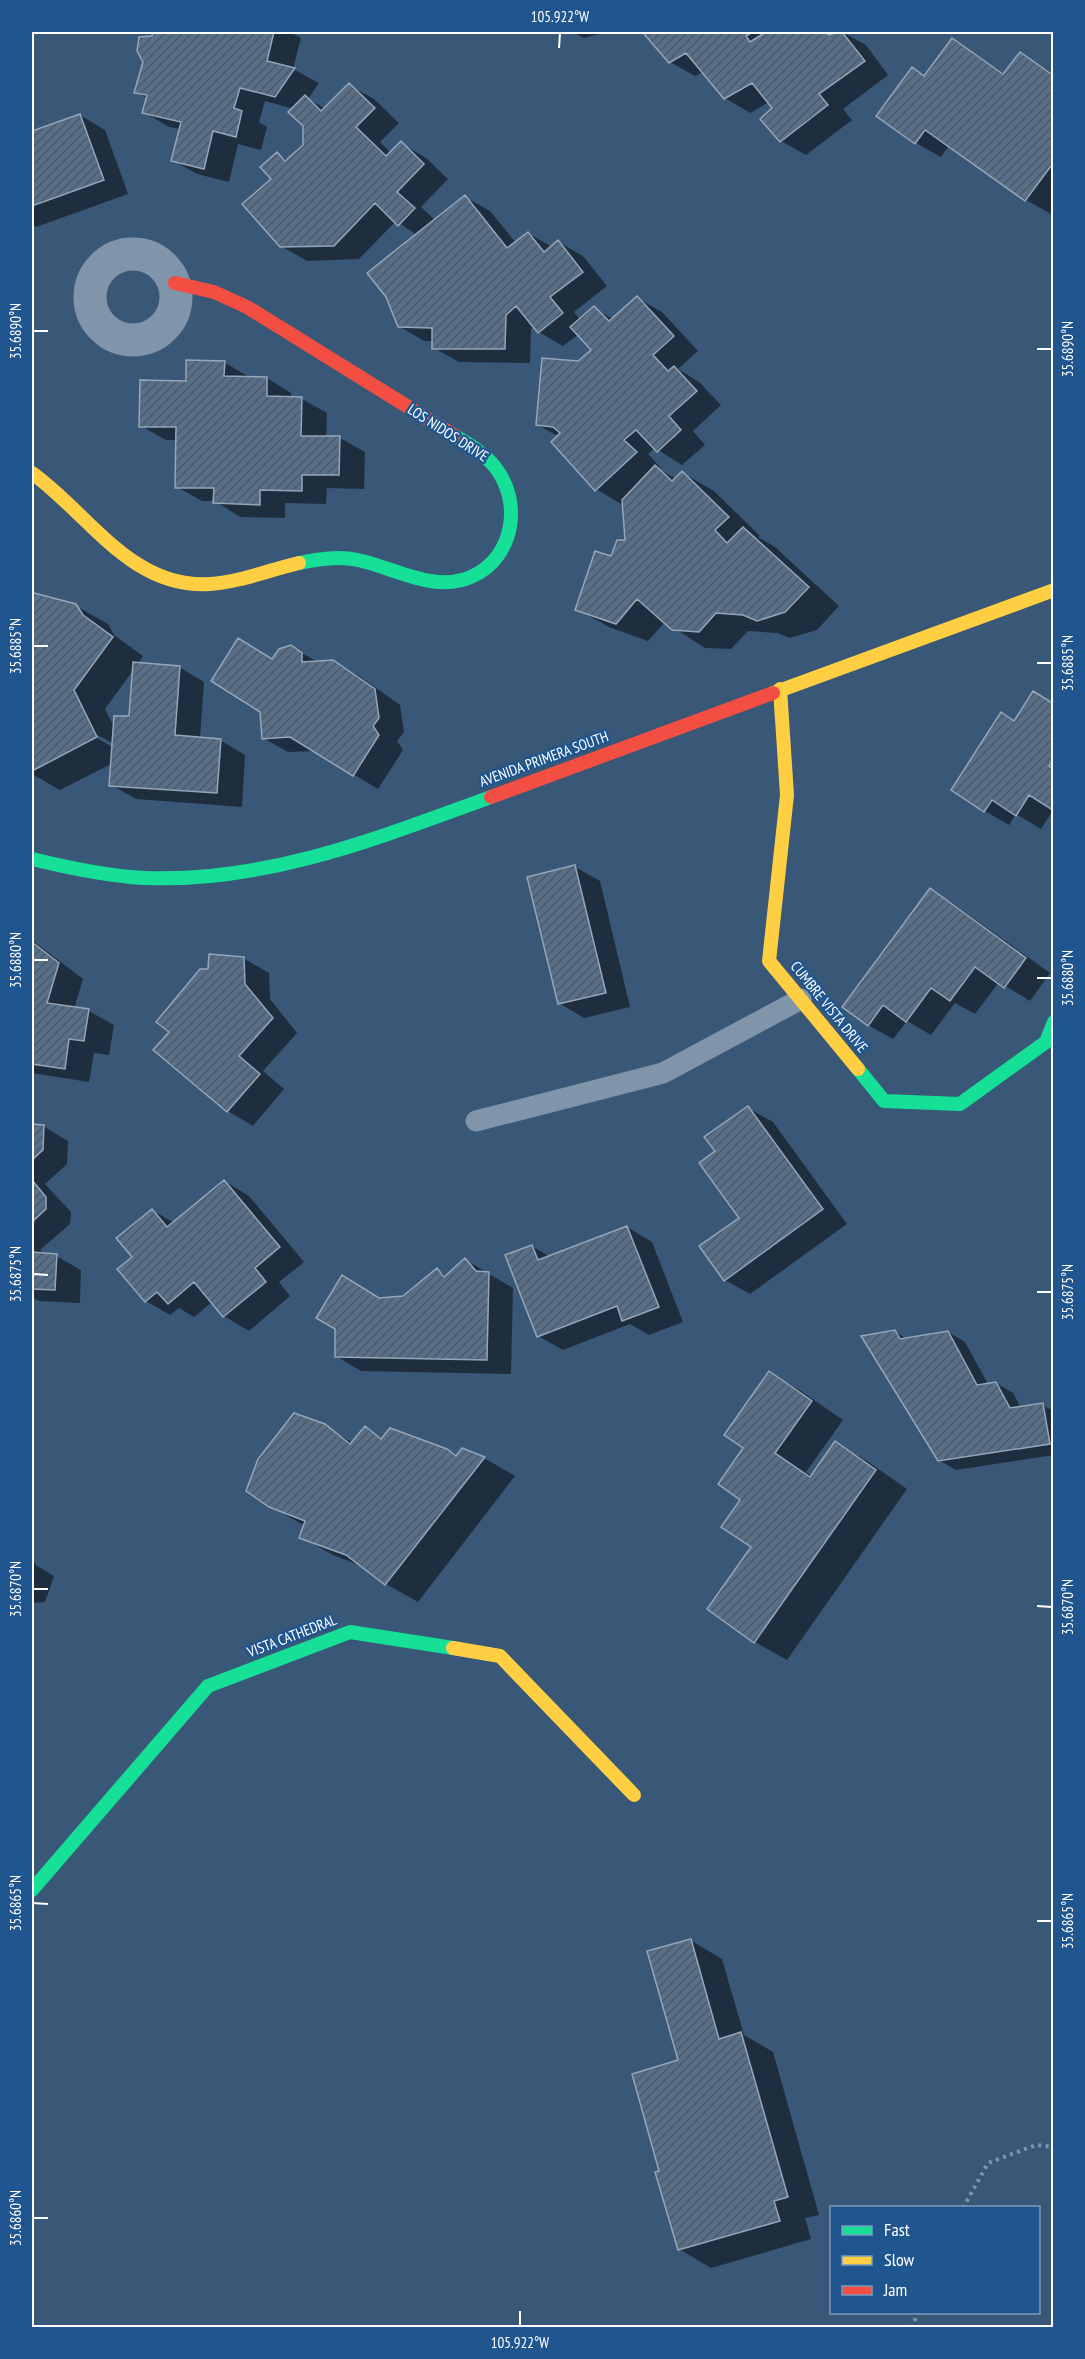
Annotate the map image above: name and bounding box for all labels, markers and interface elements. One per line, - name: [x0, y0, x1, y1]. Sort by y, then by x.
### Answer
- text: 105.922°W: [531, 7, 589, 26]
- text: 35.6890°N: [6, 303, 25, 359]
- text: 35.6890°N: [1058, 321, 1077, 377]
- street label: LOS NIDOS DRIVE: [404, 399, 492, 466]
- text: 35.6885°N: [6, 618, 25, 674]
- text: 35.6885°N: [1058, 635, 1077, 691]
- street label: AVENIDA PRIMERA SOUTH: [477, 726, 611, 791]
- text: 35.6880°N: [6, 932, 25, 988]
- text: 35.6880°N: [1058, 950, 1077, 1006]
- street label: CUMBRE VISTA DRIVE: [787, 957, 872, 1056]
- text: 35.6875°N: [6, 1246, 25, 1302]
- text: 35.6875°N: [1058, 1264, 1077, 1320]
- text: 35.6870°N: [6, 1561, 25, 1617]
- text: 35.6870°N: [1058, 1579, 1077, 1635]
- street label: VISTA CATHEDRAL: [243, 1609, 340, 1662]
- text: 35.6865°N: [6, 1875, 25, 1931]
- text: 35.6865°N: [1058, 1893, 1077, 1949]
- text: 35.6860°N: [6, 2190, 25, 2246]
- legend: [830, 2206, 1040, 2314]
- text: Fast: [884, 2218, 910, 2241]
- text: Slow: [884, 2248, 915, 2271]
- text: Jam: [883, 2278, 907, 2301]
- text: 105.922°W: [491, 2333, 549, 2352]

